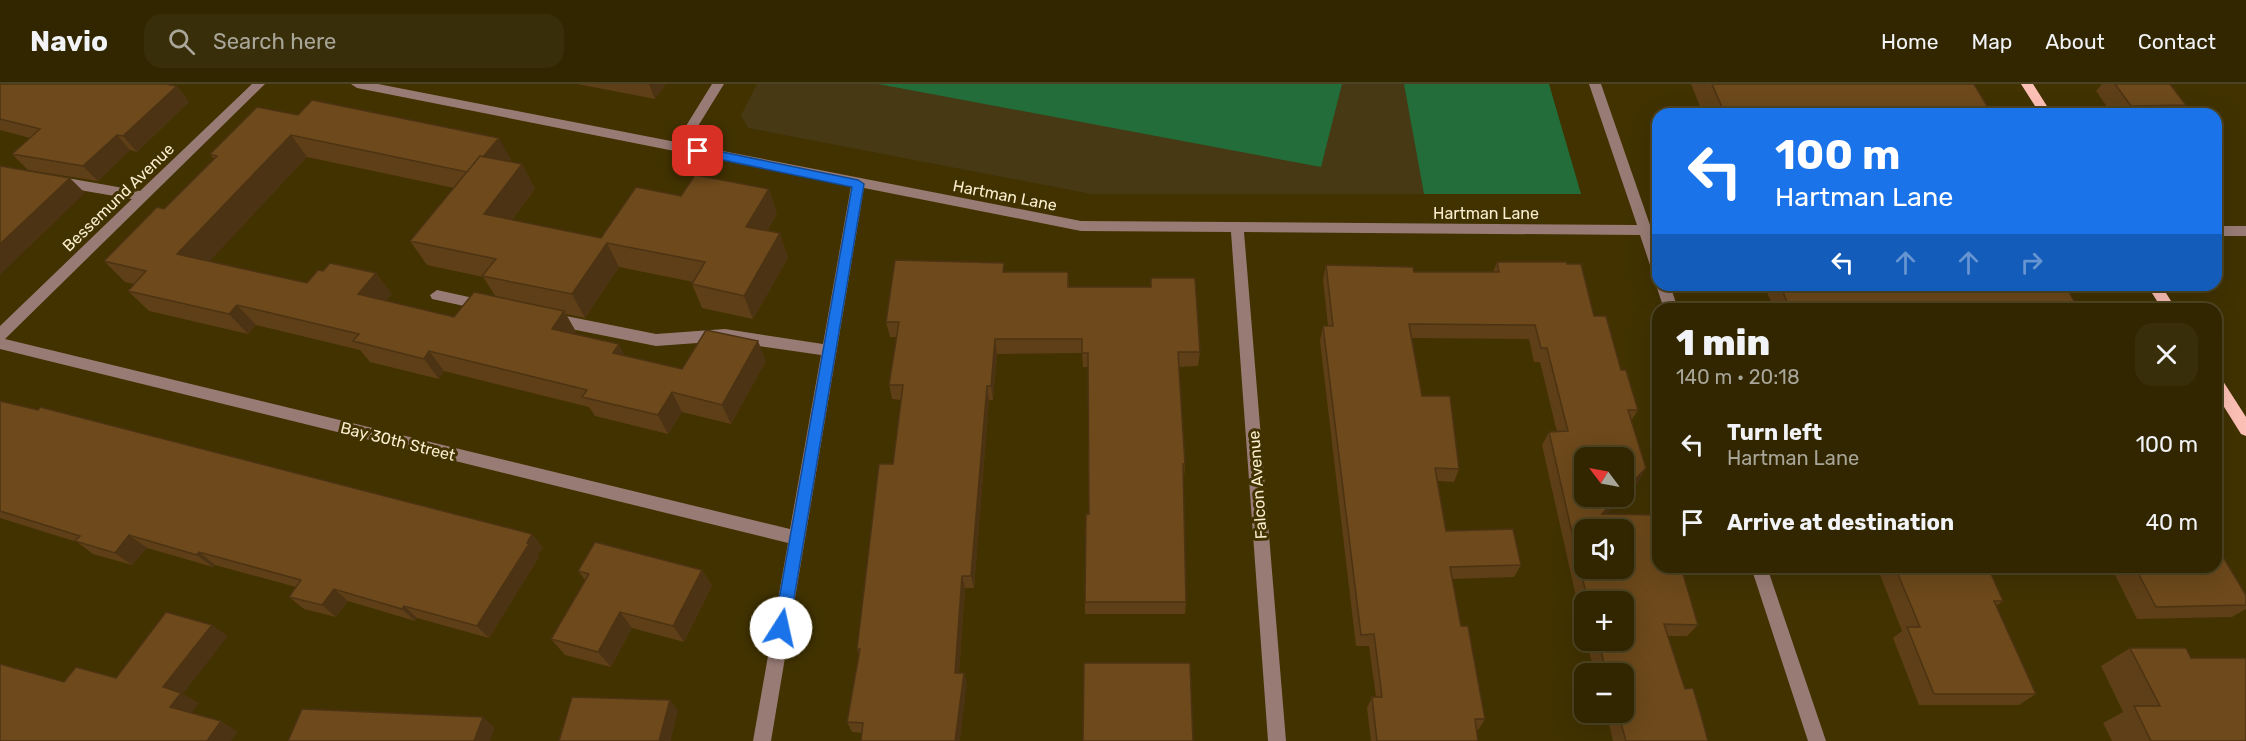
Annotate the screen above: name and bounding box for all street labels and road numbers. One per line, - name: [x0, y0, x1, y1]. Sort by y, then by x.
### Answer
- street label: Bessemund Avenue: [59, 139, 178, 255]
- street label: Hartman Lane: [951, 176, 1059, 215]
- street label: Hartman Lane: [1433, 204, 1539, 223]
- street label: Bay 30th Street: [339, 418, 457, 465]
- street label: Falcon Avenue: [1244, 430, 1271, 540]

